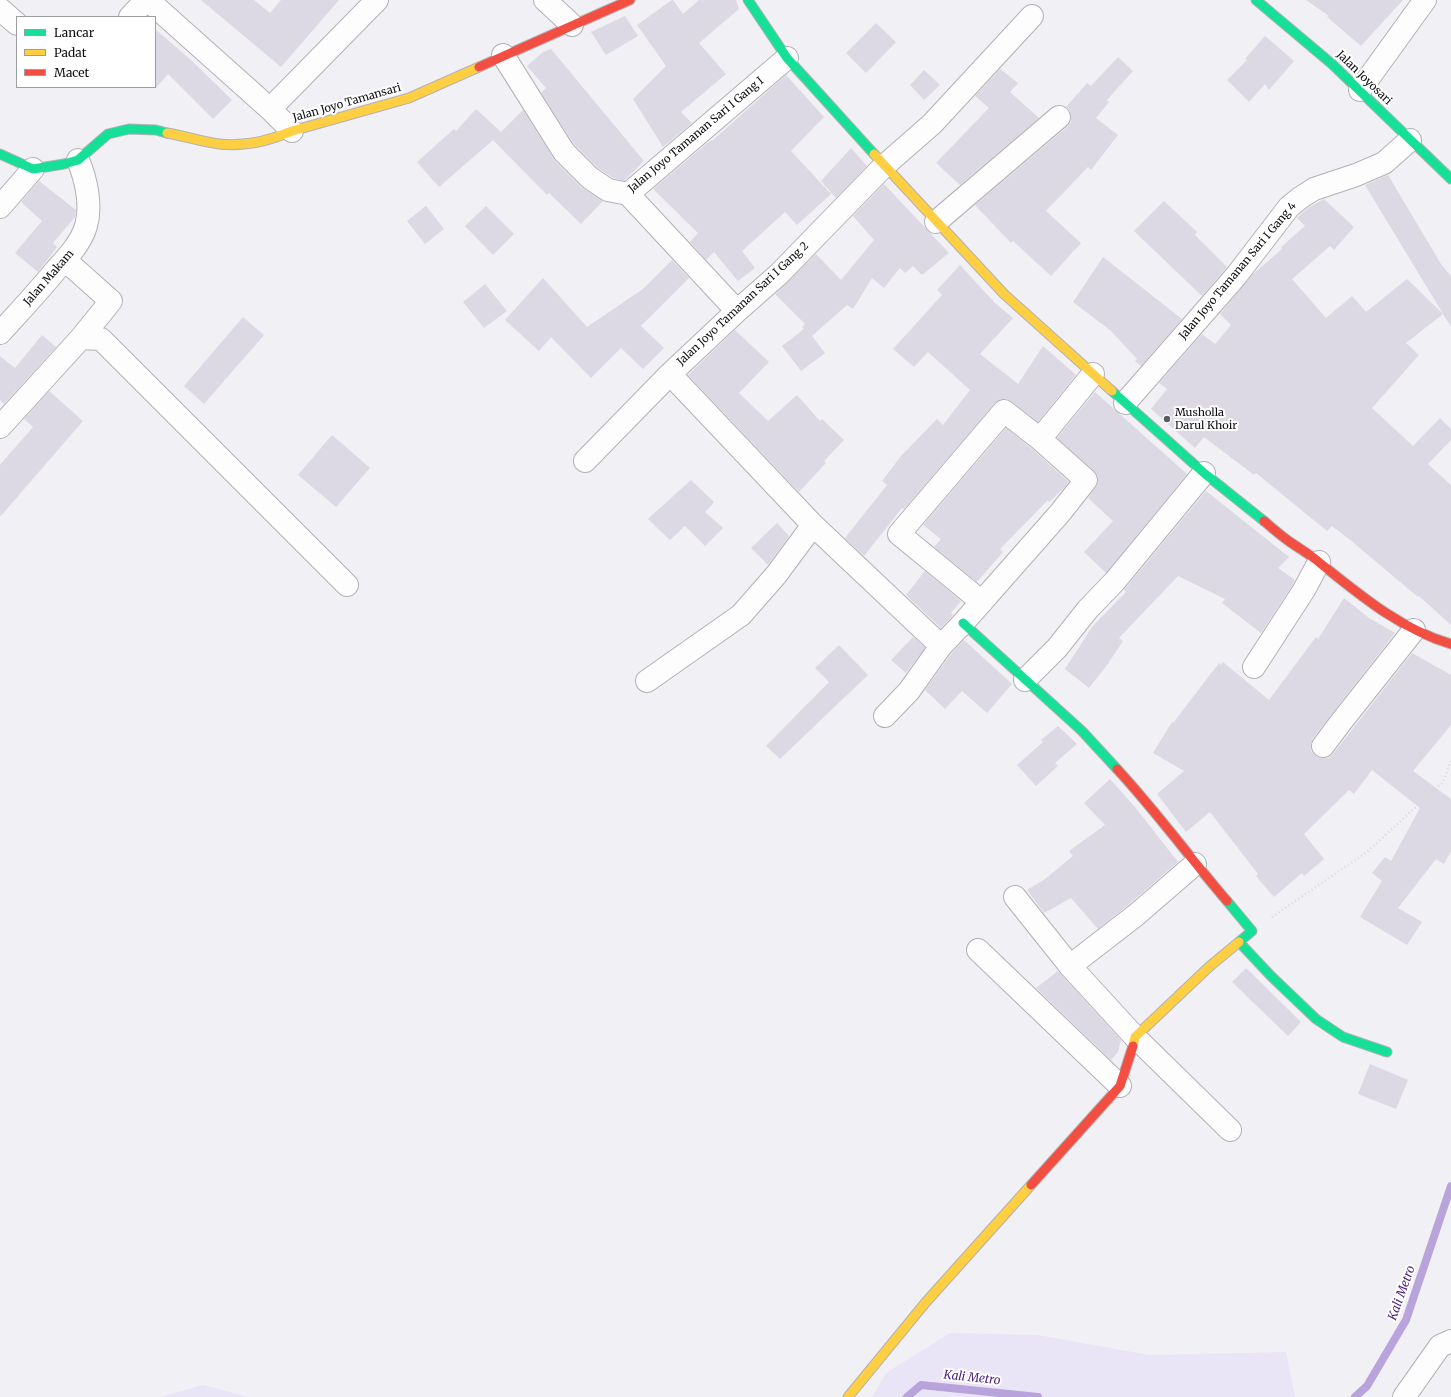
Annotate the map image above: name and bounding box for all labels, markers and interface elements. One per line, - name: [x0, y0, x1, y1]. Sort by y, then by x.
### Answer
- legend: [16, 16, 156, 88]
- text: Lancar: [54, 25, 94, 40]
- text: Padat: [54, 45, 86, 60]
- street label: Jalan Joyosari: [1334, 48, 1394, 108]
- text: Macet: [54, 65, 89, 80]
- street label: Jalan Joyo Tamanan Sari I Gang I: [626, 75, 766, 195]
- street label: Jalan Joyo Tamansari: [291, 81, 403, 125]
- street label: Jalan Joyo Tamanan Sari I Gang 4: [1177, 200, 1299, 342]
- street label: Jalan Joyo Tamanan Sari I Gang 2: [675, 240, 811, 368]
- street label: Jalan Makam: [21, 247, 77, 309]
- place label: Musholla Darul Khoir: [1175, 406, 1237, 432]
- marker: Musholla Darul Khoir: [1162, 414, 1172, 424]
- water label: Kali Metro: [1385, 1264, 1419, 1322]
- water label: Kali Metro: [943, 1368, 1001, 1388]

